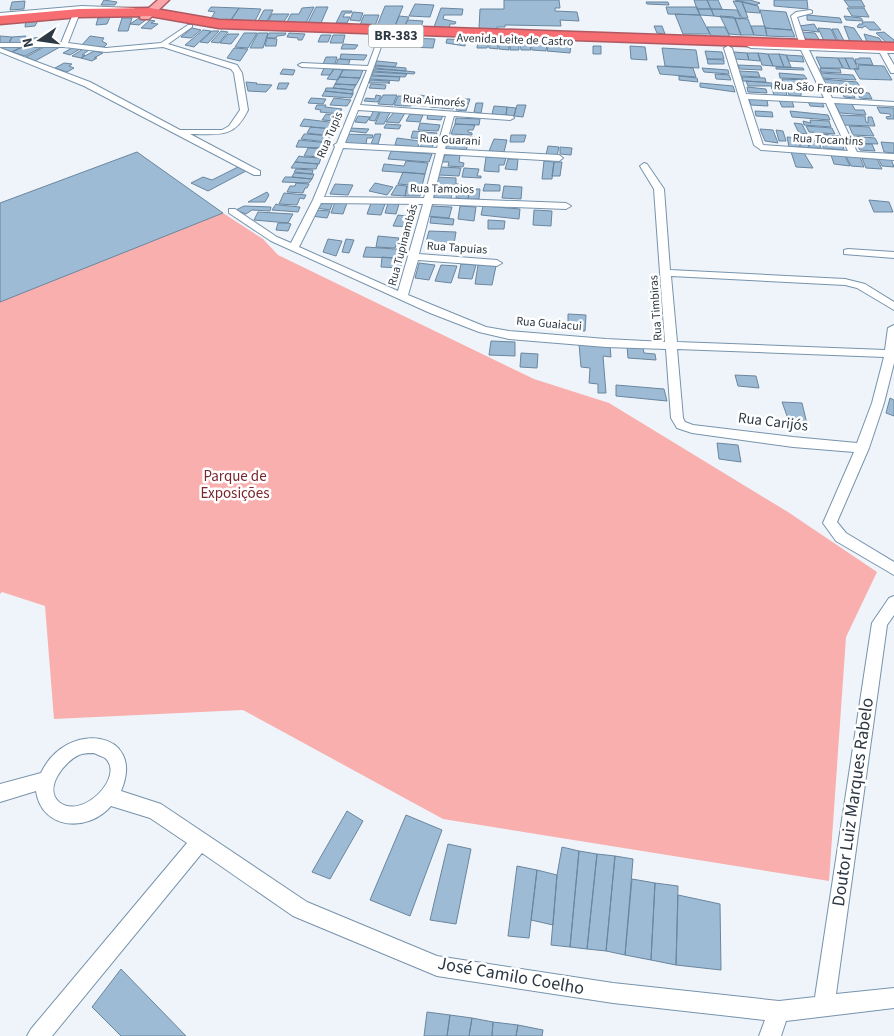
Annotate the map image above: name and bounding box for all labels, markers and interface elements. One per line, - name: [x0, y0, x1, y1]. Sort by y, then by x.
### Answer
- north arrow: [15, 15, 65, 65]
- road number: BR-383: [368, 24, 424, 48]
- street label: Avenida Leite de Castro: [456, 29, 574, 51]
- text: N: [18, 36, 39, 49]
- street label: Rua São Francisco: [773, 77, 865, 99]
- street label: Rua Aimorés: [402, 90, 466, 112]
- street label: Rua Tupis: [313, 109, 347, 161]
- street label: Rua Guarani: [419, 130, 481, 150]
- street label: Rua Tocantins: [792, 130, 864, 150]
- street label: Rua Tamoios: [410, 180, 474, 198]
- street label: Rua Tupinambás: [384, 202, 422, 288]
- street label: Rua Tapuias: [426, 237, 488, 259]
- street label: Rua Timbiras: [645, 275, 667, 341]
- street label: Rua Guaiacui: [516, 313, 583, 335]
- street label: Rua Carijós: [737, 407, 809, 437]
- park label: Parque de Exposições: [201, 466, 269, 504]
- street label: Doutor Luiz Marques Rabelo: [826, 696, 880, 908]
- street label: José Camilo Coelho: [436, 951, 586, 1001]

